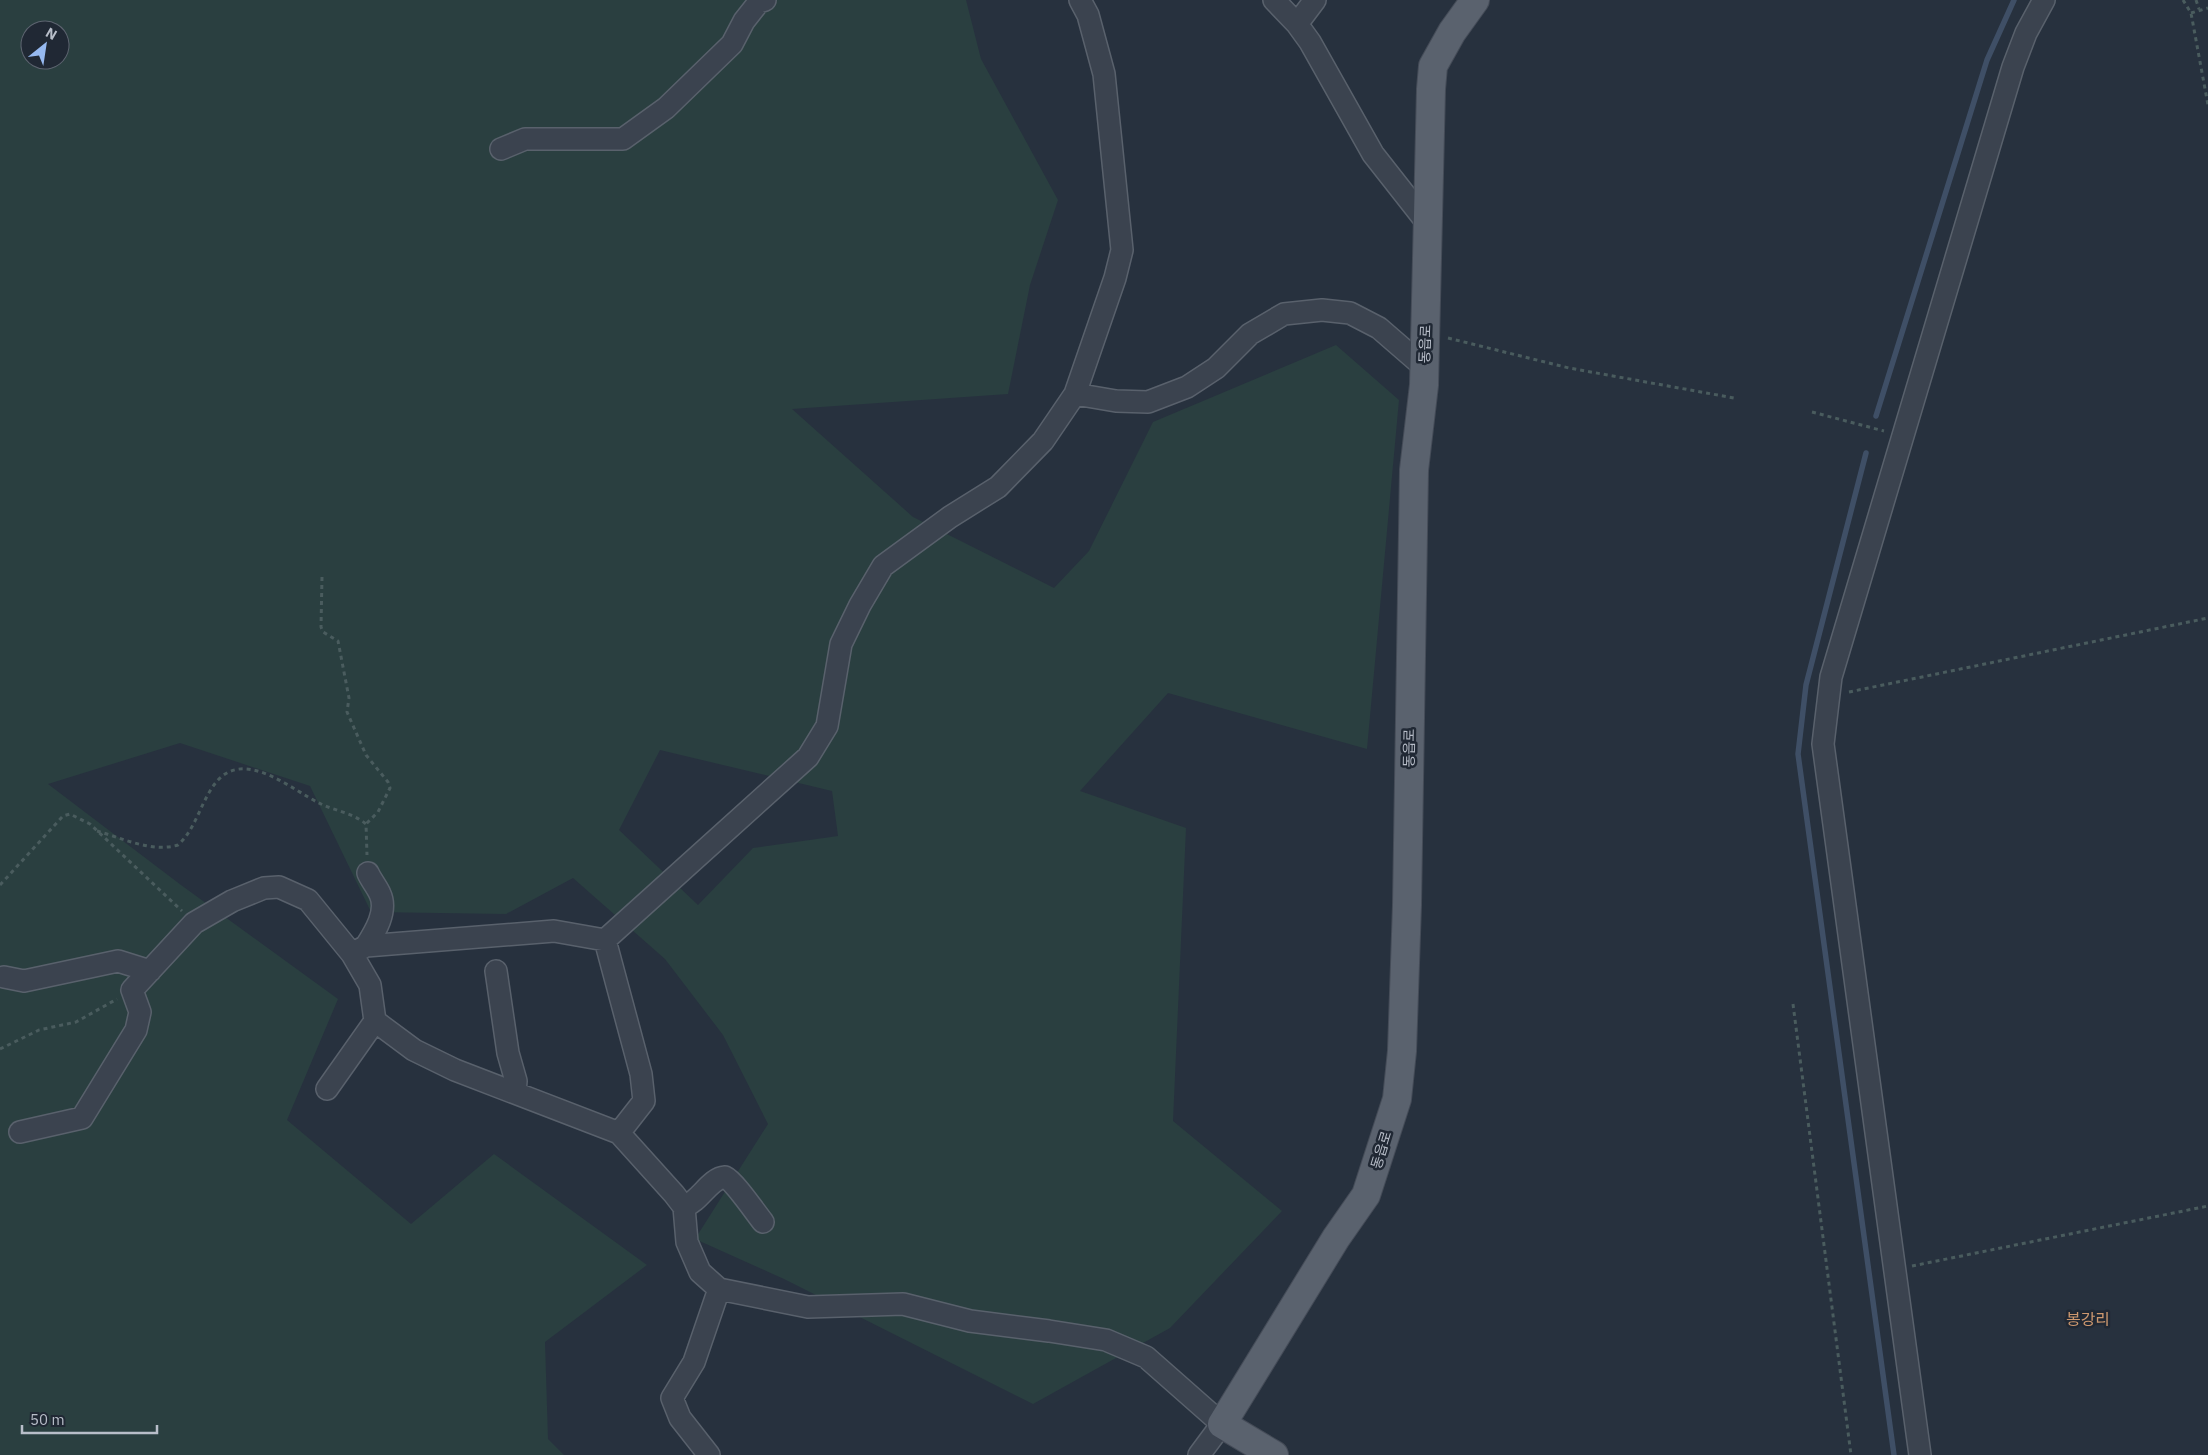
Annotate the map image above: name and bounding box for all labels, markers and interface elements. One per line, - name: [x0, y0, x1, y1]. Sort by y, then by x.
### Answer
- north arrow: [20, 20, 70, 70]
- text: N: [43, 23, 60, 44]
- street label: 동읍로: [1415, 324, 1435, 364]
- street label: 동읍로: [1400, 728, 1418, 767]
- street label: 동읍로: [1367, 1129, 1395, 1171]
- district label: 봉강리: [2066, 1309, 2110, 1329]
- scale bar: [22, 1402, 158, 1434]
- text: 50 m: [30, 1410, 65, 1429]

